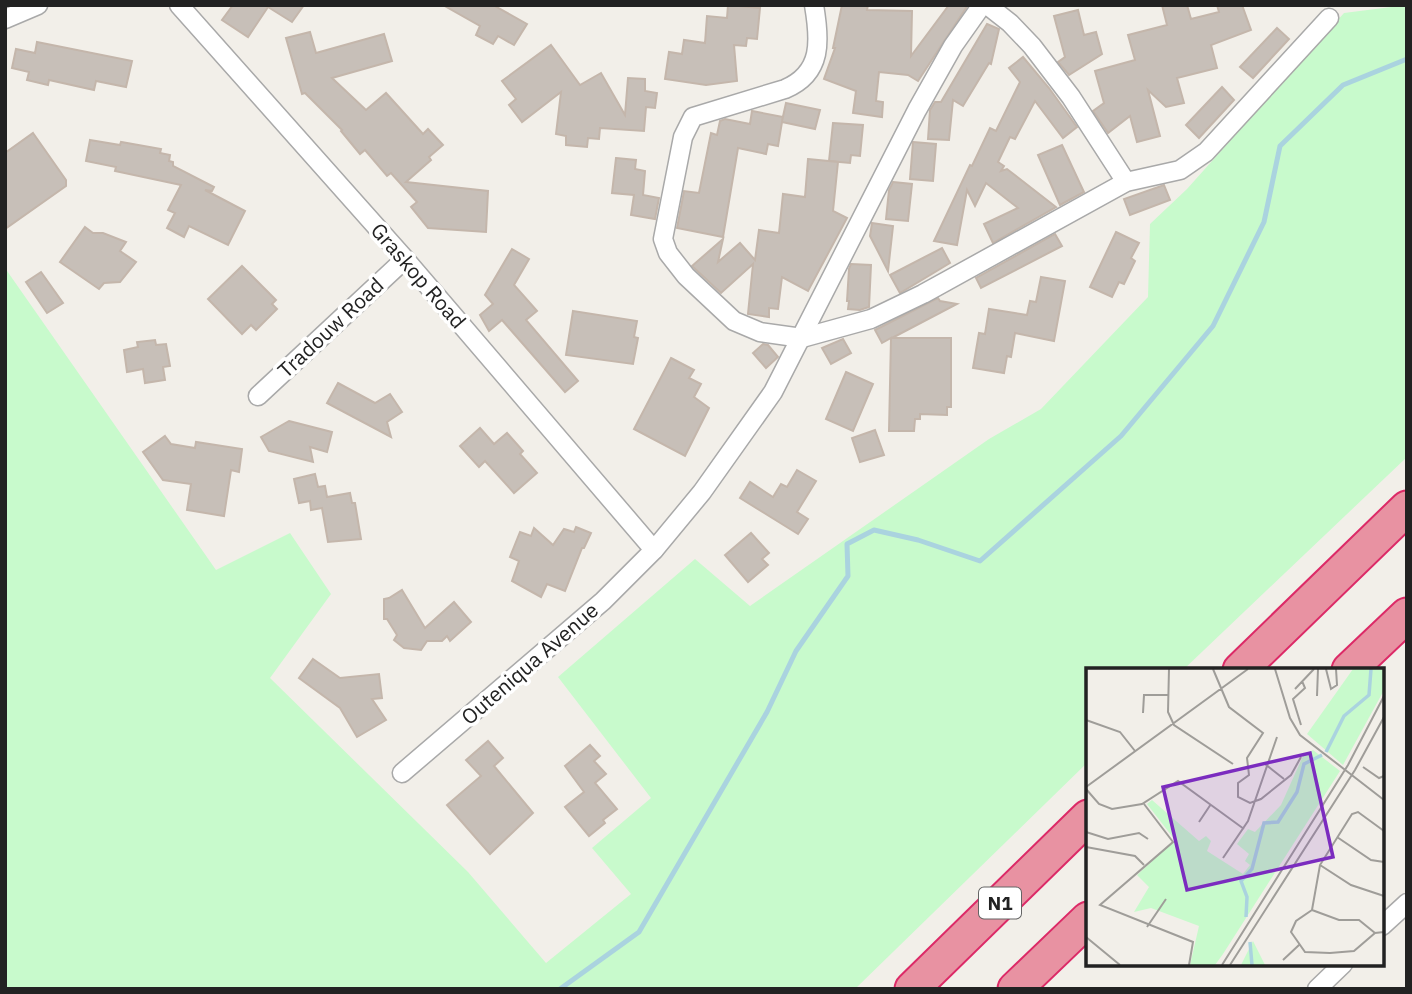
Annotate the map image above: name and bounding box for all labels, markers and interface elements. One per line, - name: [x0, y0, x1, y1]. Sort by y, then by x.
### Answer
- street label: Graskop Road: [365, 217, 472, 334]
- street label: Tradouw Road: [271, 271, 389, 384]
- street label: Outeniqua Avenue: [455, 596, 604, 731]
- inset map: [1086, 668, 1384, 966]
- road number: N1: [979, 888, 1021, 918]

